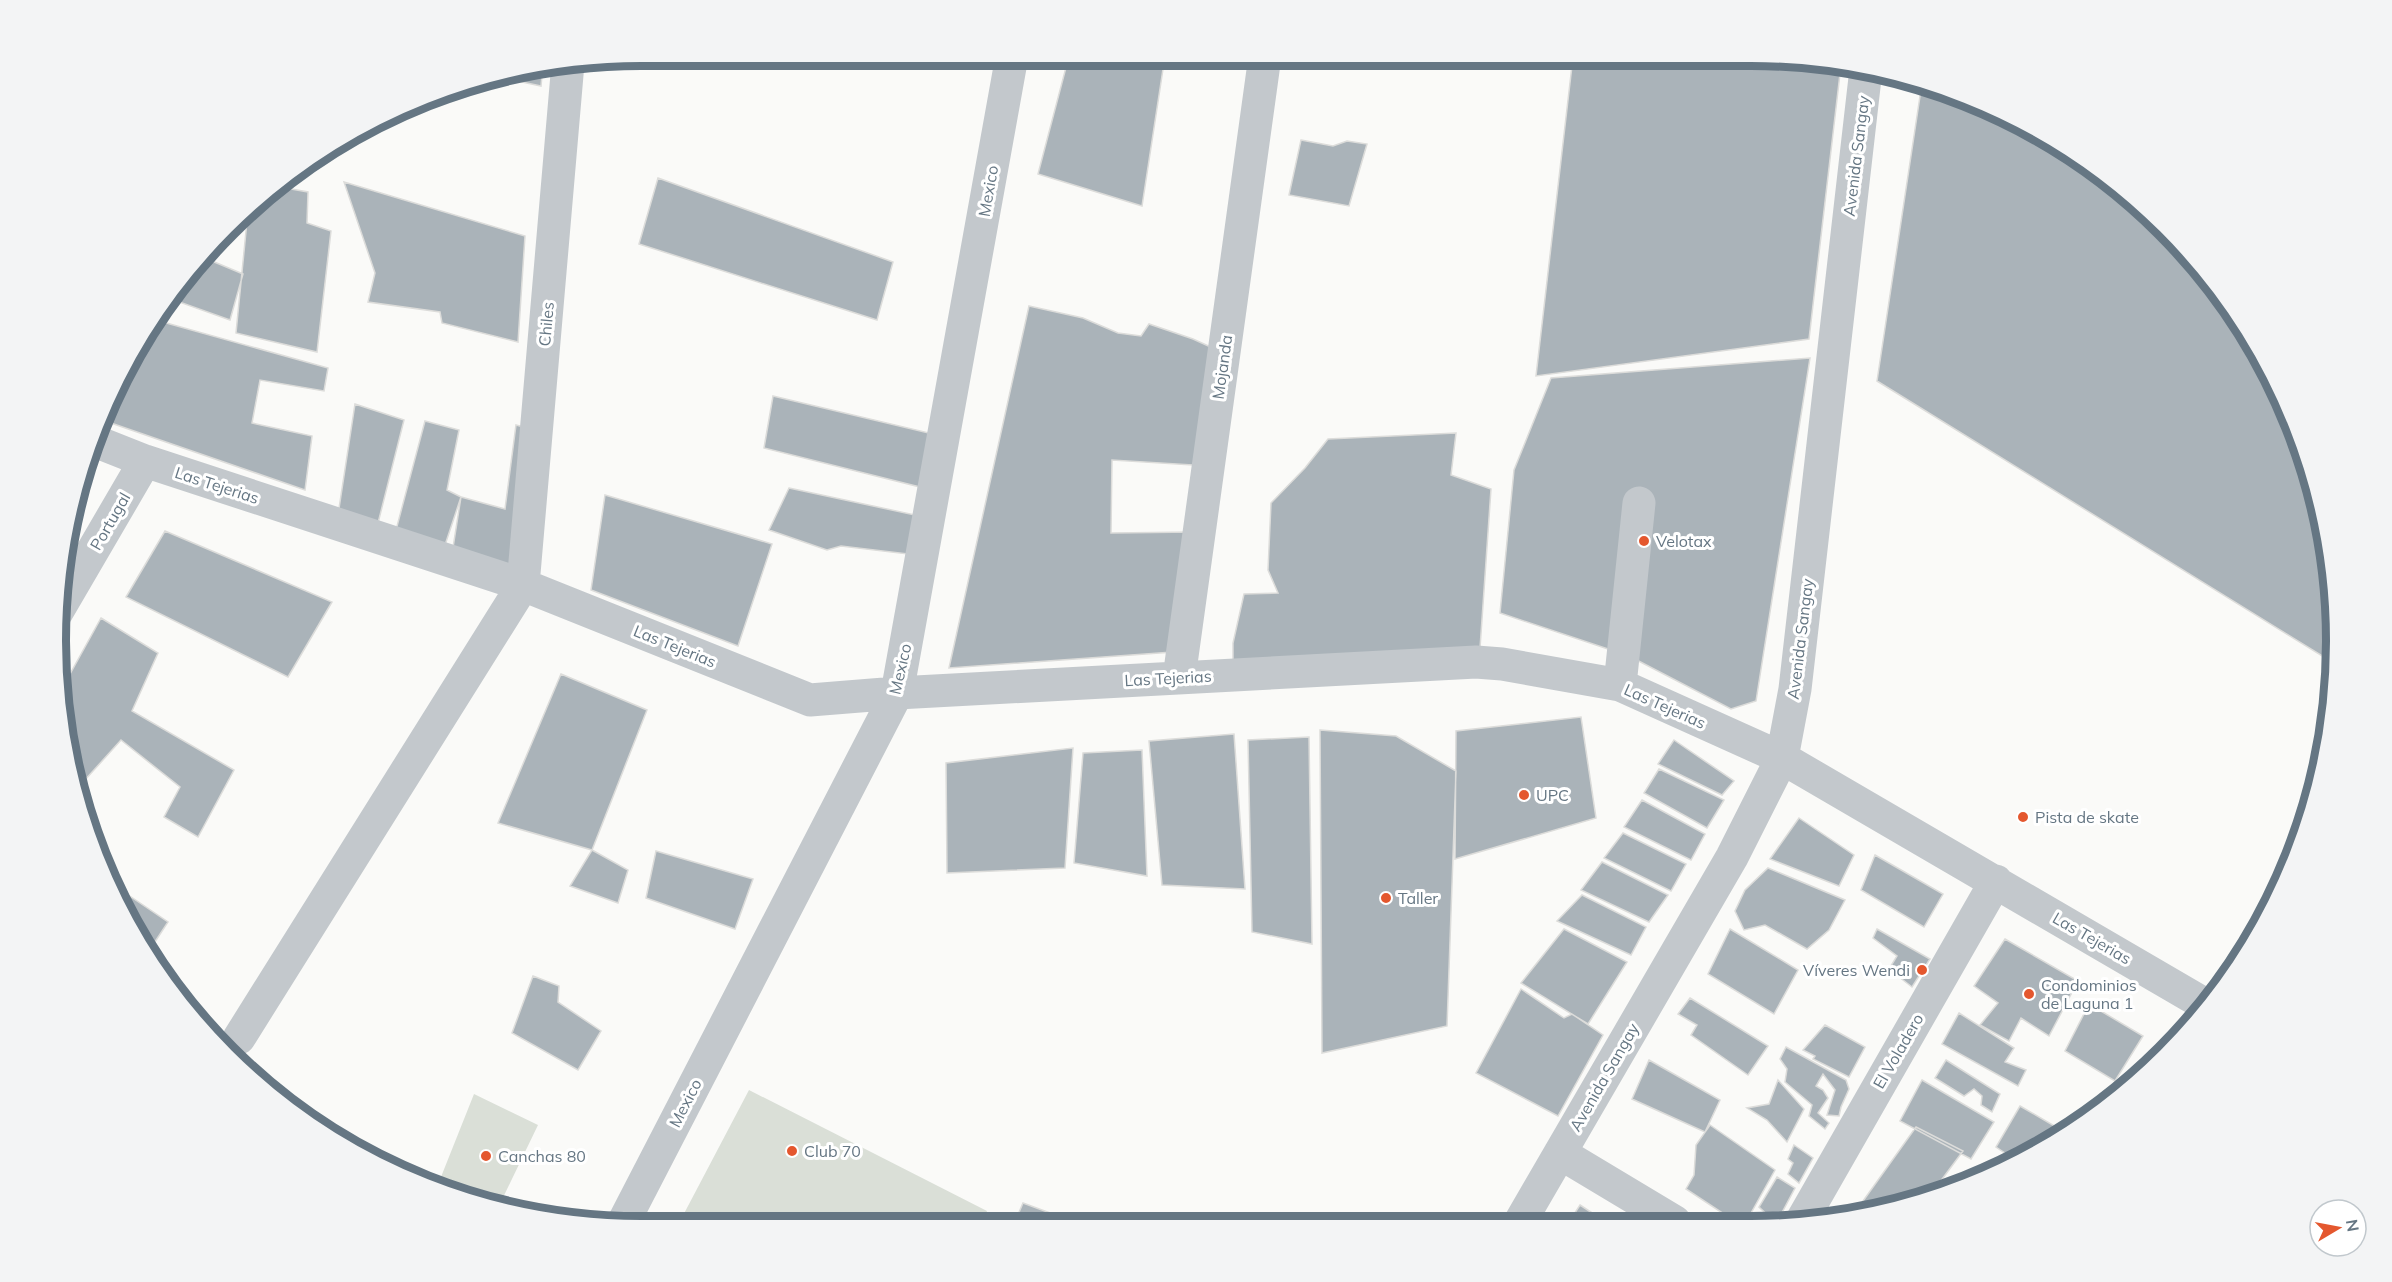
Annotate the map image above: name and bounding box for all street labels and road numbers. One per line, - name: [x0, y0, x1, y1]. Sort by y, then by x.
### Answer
- street label: Avenida Sangay: [1839, 94, 1873, 218]
- street label: Mexico: [974, 164, 1002, 218]
- street label: Chiles: [534, 301, 558, 347]
- street label: Mojanda: [1208, 333, 1236, 401]
- street label: Las Tejerias: [172, 462, 262, 508]
- street label: Portugal: [86, 489, 134, 553]
- street label: Avenida Sangay: [1783, 577, 1817, 701]
- street label: Las Tejerias: [631, 620, 719, 672]
- street label: Mexico: [884, 642, 916, 696]
- street label: Las Tejerias: [1124, 666, 1212, 690]
- street label: Las Tejerias: [1621, 679, 1709, 733]
- street label: Las Tejerias: [2049, 908, 2135, 969]
- street label: El Voladero: [1869, 1010, 1927, 1092]
- street label: Avenida Sangay: [1565, 1019, 1643, 1135]
- street label: Mexico: [664, 1075, 706, 1131]

